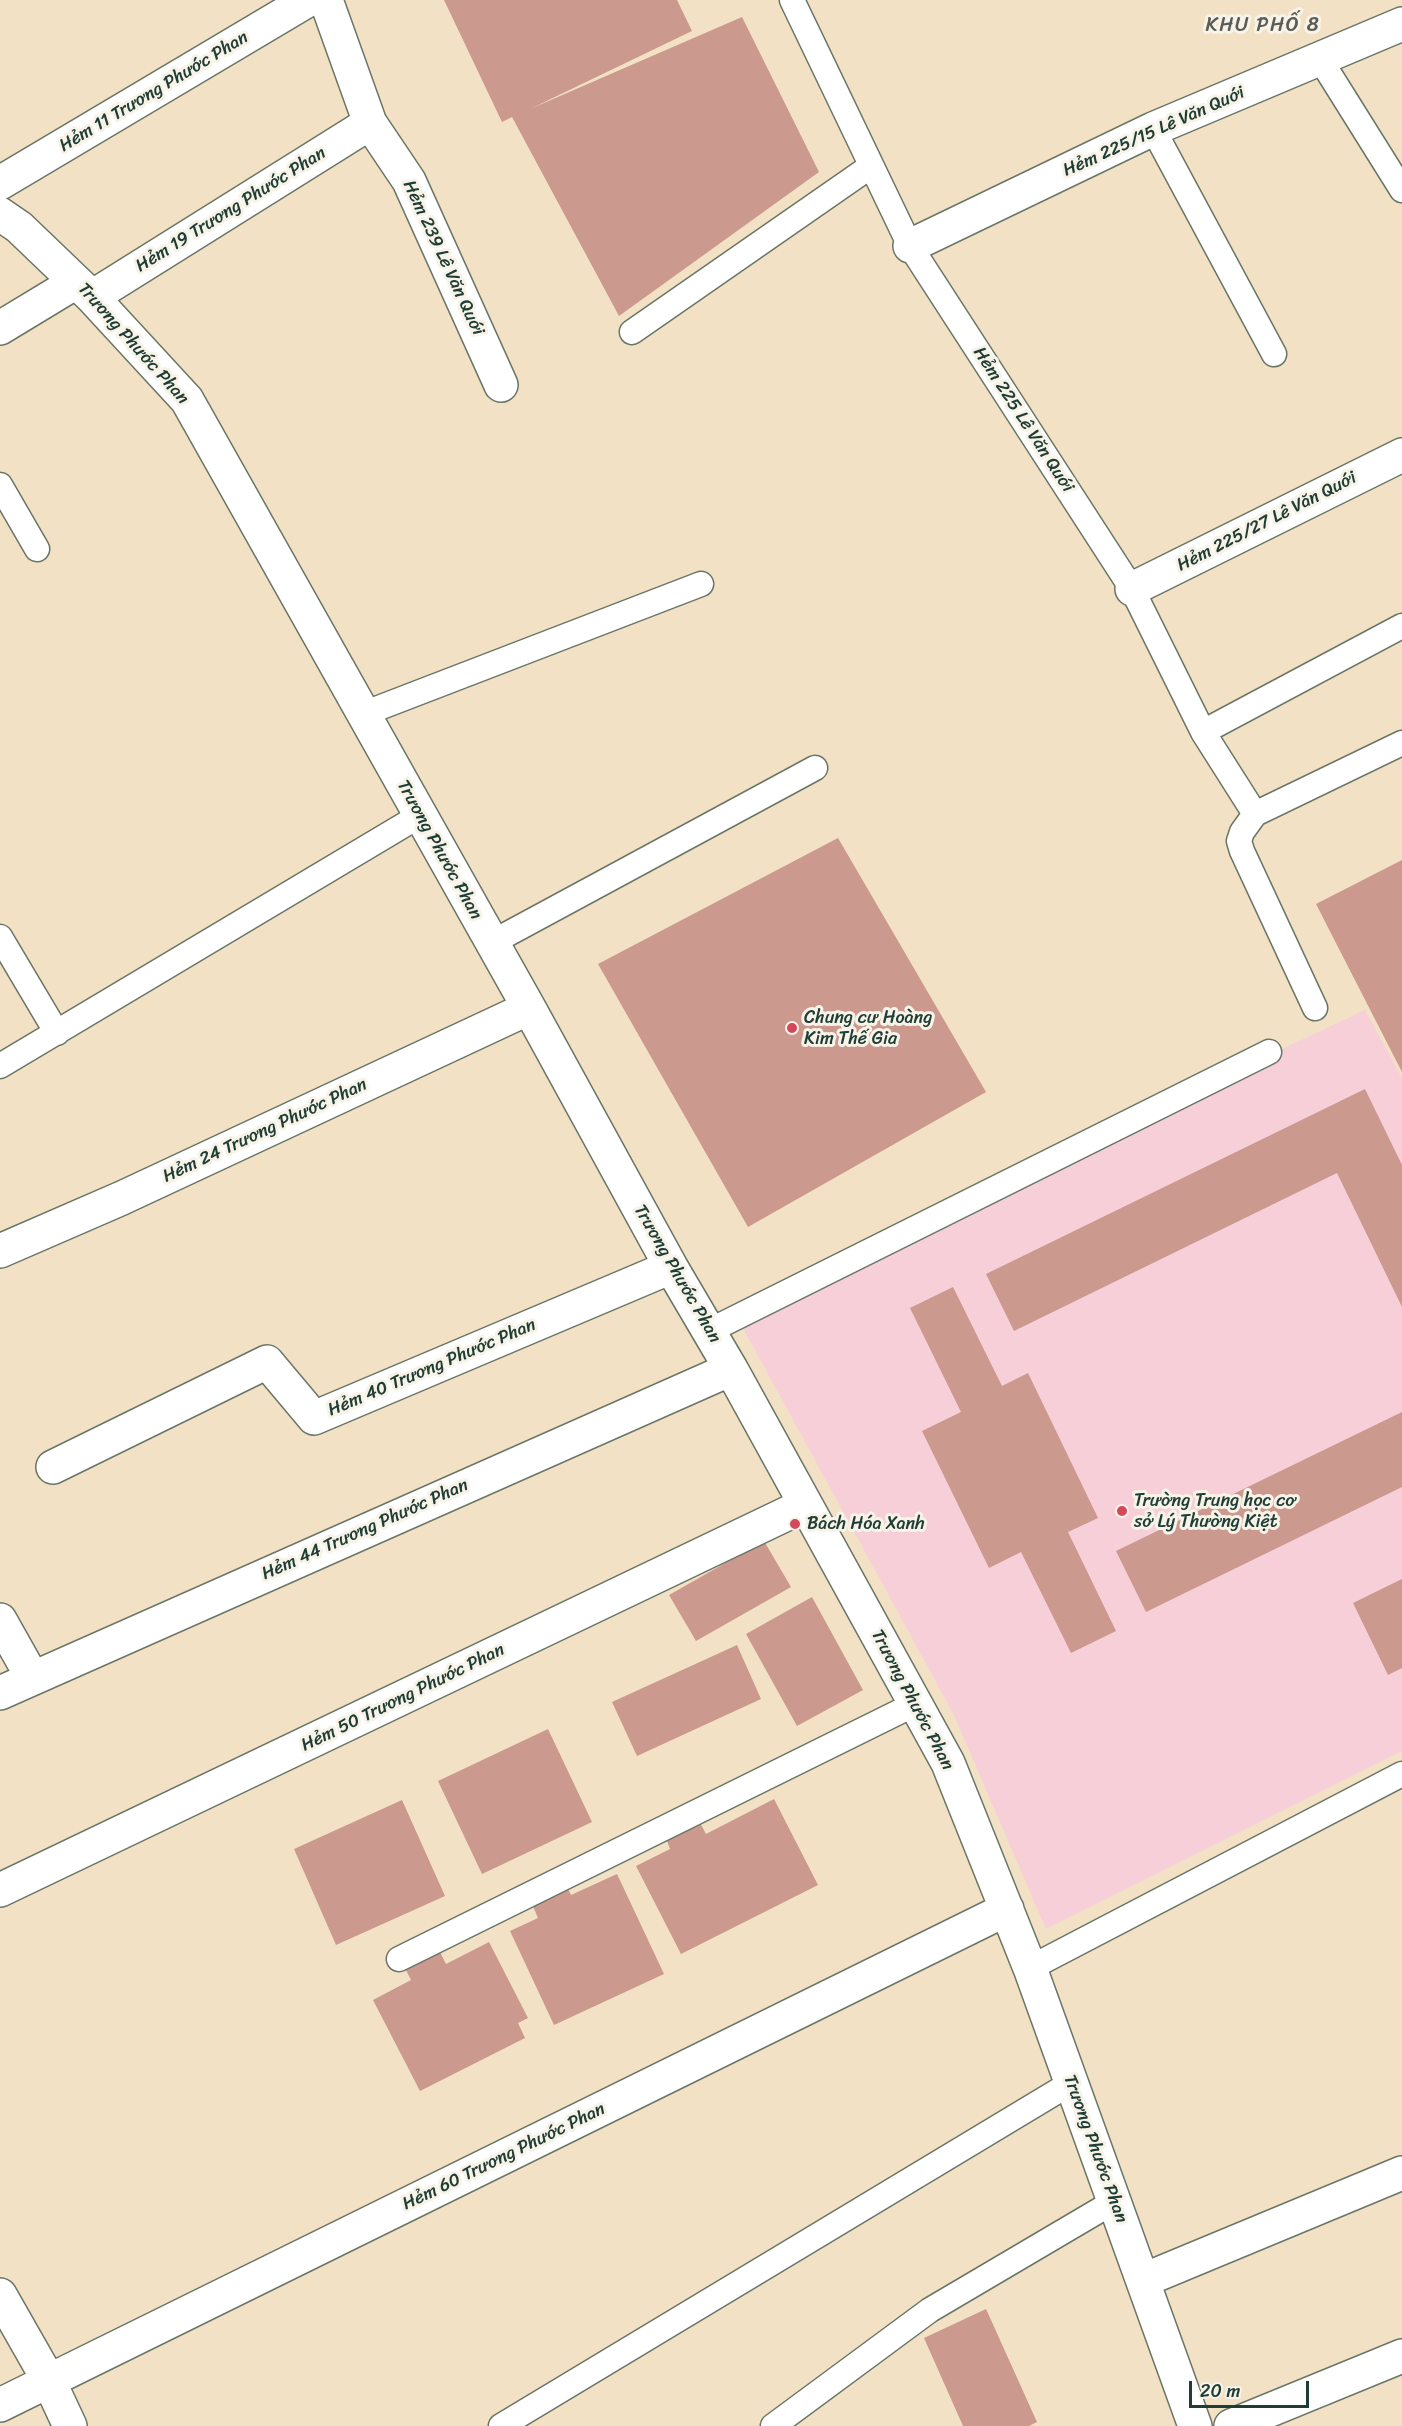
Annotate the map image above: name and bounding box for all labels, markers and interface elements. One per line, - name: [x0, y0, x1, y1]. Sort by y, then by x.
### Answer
- district label: KHU PHỐ 8: [1206, 14, 1320, 38]
- street label: Hẻm 11 Trương Phước Phan: [56, 27, 252, 157]
- street label: Hẻm 225/15 Lê Văn Quới: [1060, 82, 1248, 182]
- street label: Hẻm 19 Trương Phước Phan: [132, 143, 330, 277]
- street label: Hẻm 239 Lê Văn Quới: [398, 177, 488, 339]
- street label: Trương Phước Phan: [73, 279, 193, 409]
- street label: Hẻm 225 Lê Văn Quới: [968, 343, 1078, 497]
- street label: Hẻm 225/27 Lê Văn Quới: [1174, 467, 1360, 577]
- street label: Trương Phước Phan: [392, 777, 486, 923]
- place label: Chung cư Hoàng Kim Thế Gia: [804, 1007, 932, 1050]
- marker: Chung cư Hoàng Kim Thế Gia: [785, 1021, 799, 1035]
- street label: Hẻm 24 Trương Phước Phan: [159, 1074, 371, 1188]
- street label: Trương Phước Phan: [629, 1201, 725, 1347]
- street label: Hẻm 40 Trương Phước Phan: [325, 1314, 539, 1422]
- street label: Hẻm 44 Trương Phước Phan: [258, 1475, 472, 1585]
- place label: Trường Trung học cơ sở Lý Thường Kiệt: [1134, 1490, 1296, 1532]
- marker: Trường Trung học cơ sở Lý Thường Kiệt: [1115, 1504, 1129, 1518]
- place label: Bách Hóa Xanh: [807, 1513, 925, 1535]
- marker: Bách Hóa Xanh: [788, 1517, 802, 1531]
- street label: Trương Phước Phan: [866, 1626, 958, 1774]
- street label: Hẻm 50 Trương Phước Phan: [298, 1639, 508, 1757]
- street label: Trương Phước Phan: [1058, 2072, 1132, 2226]
- street label: Hẻm 60 Trương Phước Phan: [399, 2098, 609, 2216]
- scale bar: [1192, 2369, 1312, 2407]
- text: 20 m: [1200, 2375, 1240, 2407]

